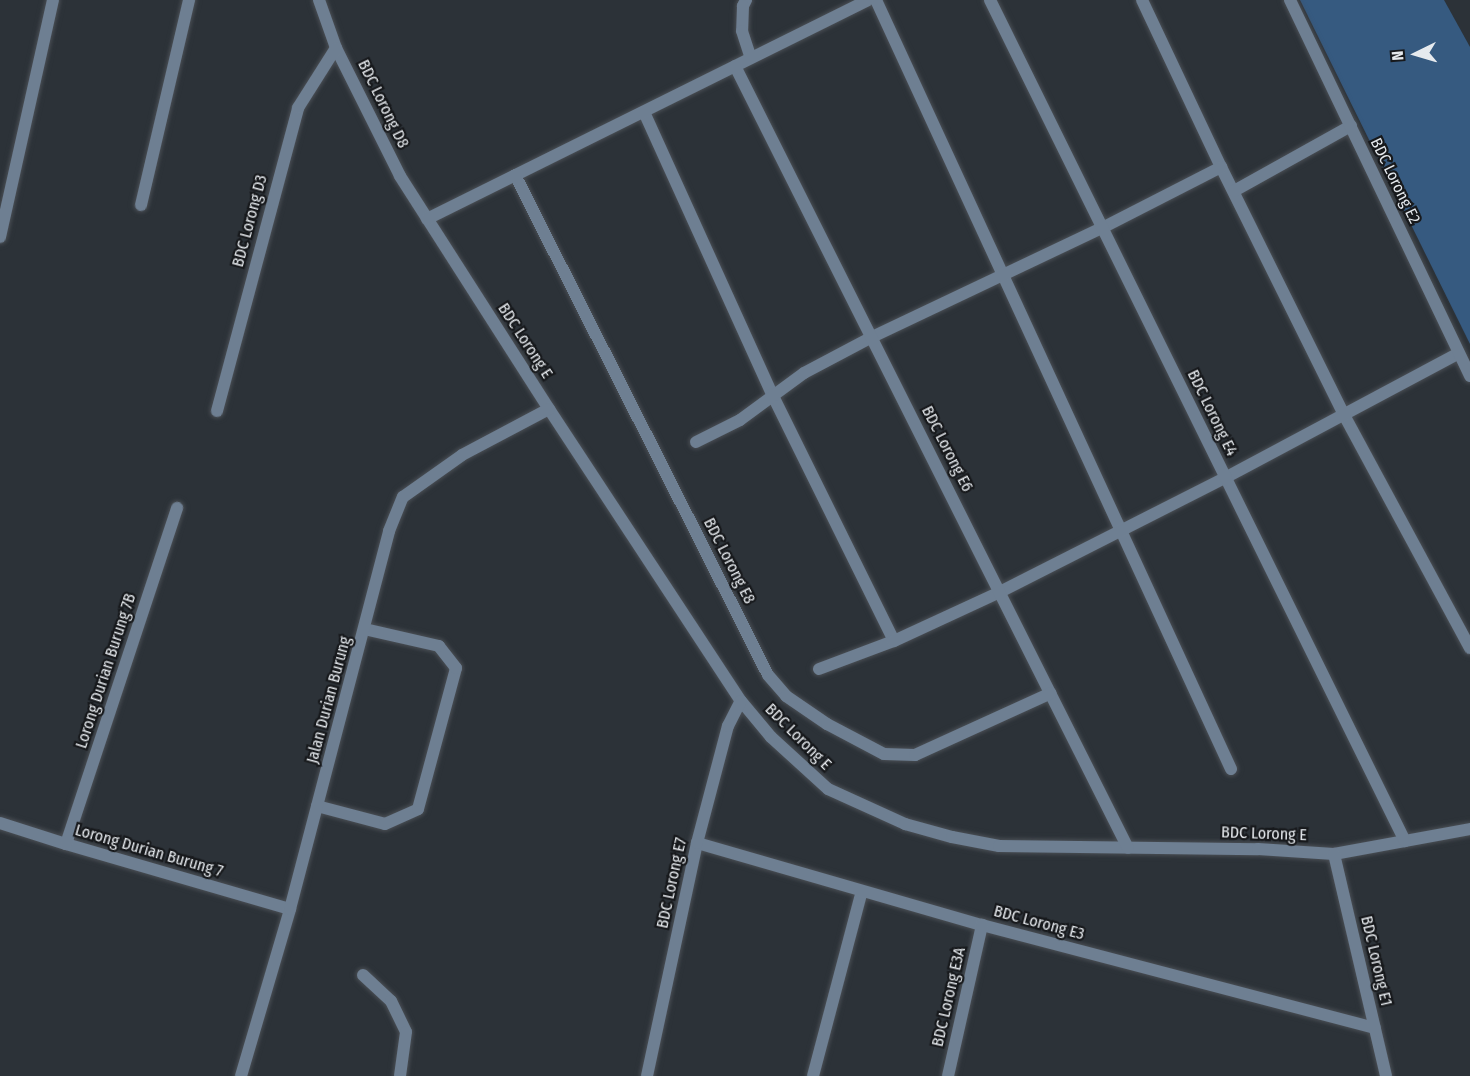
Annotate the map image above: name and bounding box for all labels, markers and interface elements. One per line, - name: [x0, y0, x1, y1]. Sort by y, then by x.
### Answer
- north arrow: [1386, 24, 1446, 84]
- text: N: [1388, 50, 1407, 61]
- street label: BDC Lorong D8: [353, 57, 413, 151]
- street label: BDC Lorong E2: [1366, 135, 1424, 227]
- street label: BDC Lorong D3: [228, 173, 272, 269]
- street label: BDC Lorong E: [494, 300, 556, 382]
- street label: BDC Lorong E4: [1183, 367, 1241, 459]
- street label: BDC Lorong E6: [917, 403, 977, 495]
- street label: BDC Lorong E8: [699, 515, 759, 607]
- street label: Lorong Durian Burung 7B: [72, 591, 140, 751]
- street label: Jalan Durian Burung: [303, 634, 355, 766]
- street label: BDC Lorong E: [761, 700, 835, 774]
- street label: Lorong Durian Burung 7: [73, 821, 225, 881]
- street label: BDC Lorong E: [1221, 823, 1307, 845]
- street label: BDC Lorong E7: [653, 836, 691, 930]
- street label: BDC Lorong E3: [992, 902, 1086, 944]
- street label: BDC Lorong E1: [1356, 914, 1396, 1008]
- street label: BDC Lorong E3A: [928, 945, 970, 1049]

